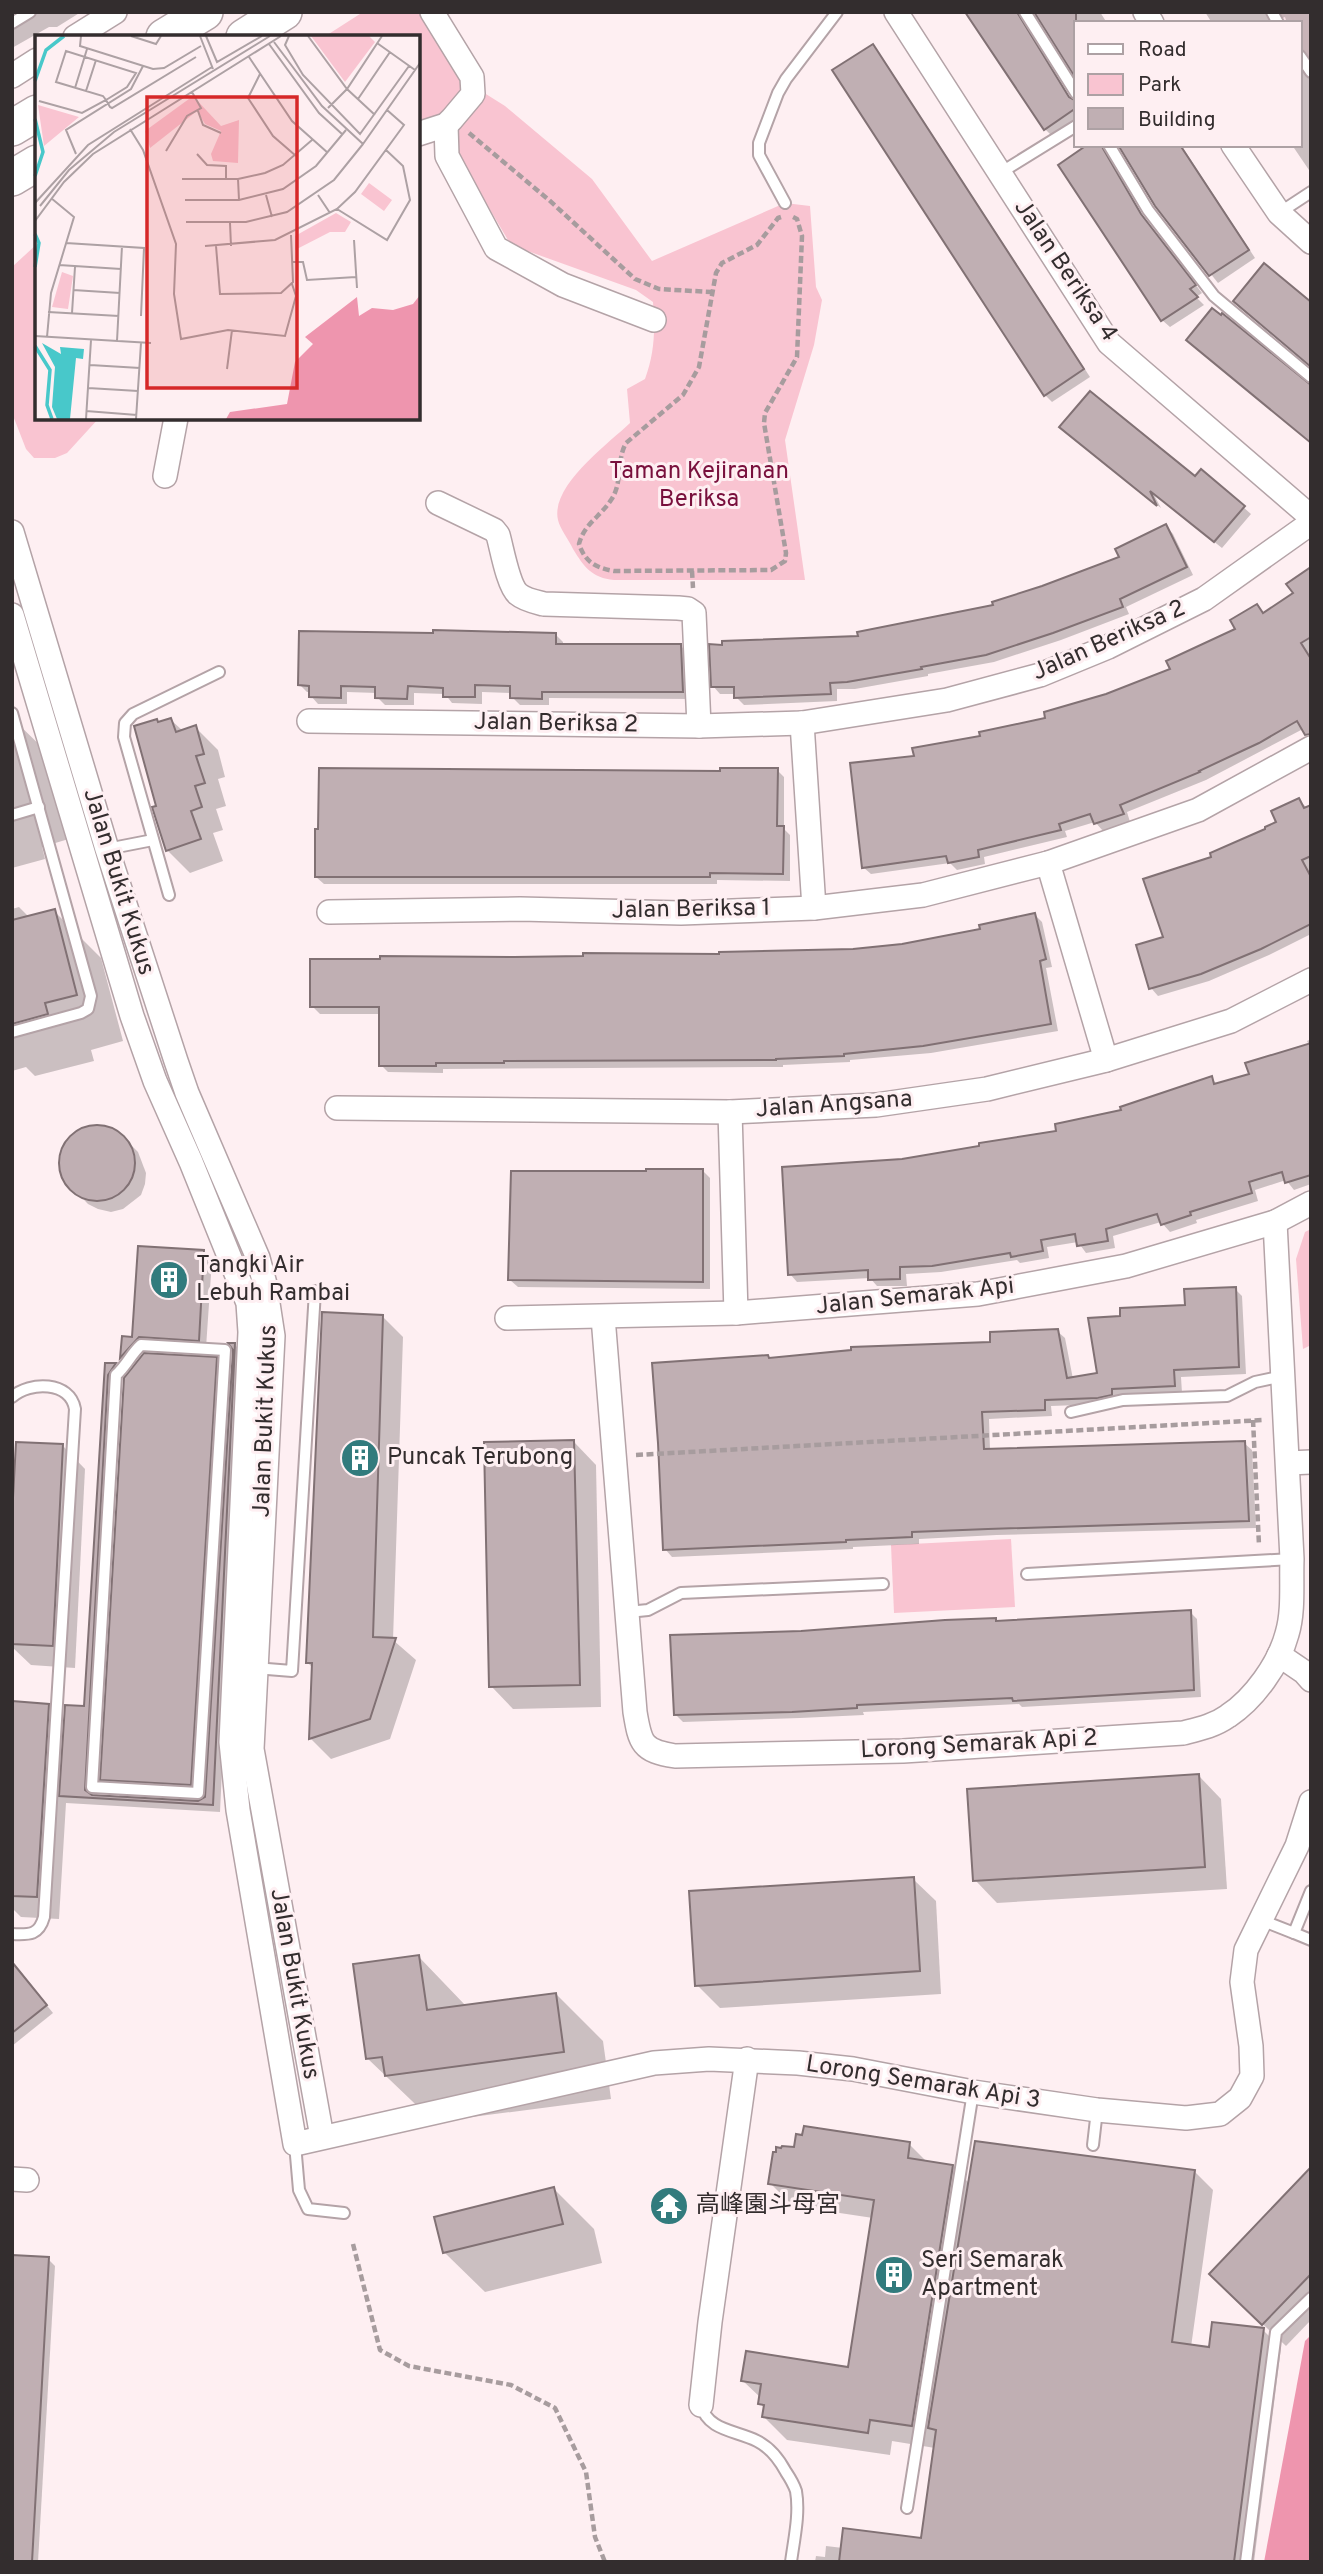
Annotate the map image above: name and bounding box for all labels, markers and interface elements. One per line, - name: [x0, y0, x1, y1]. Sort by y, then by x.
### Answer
- legend: [1074, 21, 1302, 147]
- inset map: [35, 35, 420, 420]
- text: Road: [1138, 37, 1187, 64]
- text: Park: [1138, 72, 1181, 99]
- text: Building: [1138, 107, 1216, 134]
- street label: Jalan Beriksa 4: [1006, 194, 1124, 348]
- park label: Taman Kejiranan Beriksa: [609, 457, 789, 515]
- street label: Jalan Beriksa 2: [1028, 594, 1190, 688]
- street label: Jalan Beriksa 2: [473, 708, 639, 740]
- street label: Jalan Bukit Kukus: [75, 785, 161, 979]
- street label: Jalan Beriksa 1: [611, 894, 771, 926]
- street label: Jalan Angsana: [755, 1085, 913, 1125]
- place label: Tangki Air Lebuh Rambai: [196, 1251, 350, 1309]
- building icon: Tangki Air Lebuh Rambai: [148, 1259, 190, 1301]
- street label: Jalan Semarak Api: [814, 1272, 1016, 1322]
- street label: Jalan Bukit Kukus: [248, 1324, 284, 1518]
- building icon: Puncak Terubong: [339, 1437, 381, 1479]
- place label: Puncak Terubong: [387, 1443, 573, 1473]
- street label: Lorong Semarak Api 2: [860, 1724, 1098, 1766]
- street label: Jalan Bukit Kukus: [262, 1886, 326, 2082]
- street label: Lorong Semarak Api 3: [804, 2050, 1042, 2116]
- temple icon: 高峰園斗母宮: [648, 2185, 690, 2227]
- place label: 高峰園斗母宮: [696, 2191, 840, 2221]
- place label: Seri Semarak Apartment: [921, 2246, 1064, 2304]
- building icon: Seri Semarak Apartment: [873, 2254, 915, 2296]

